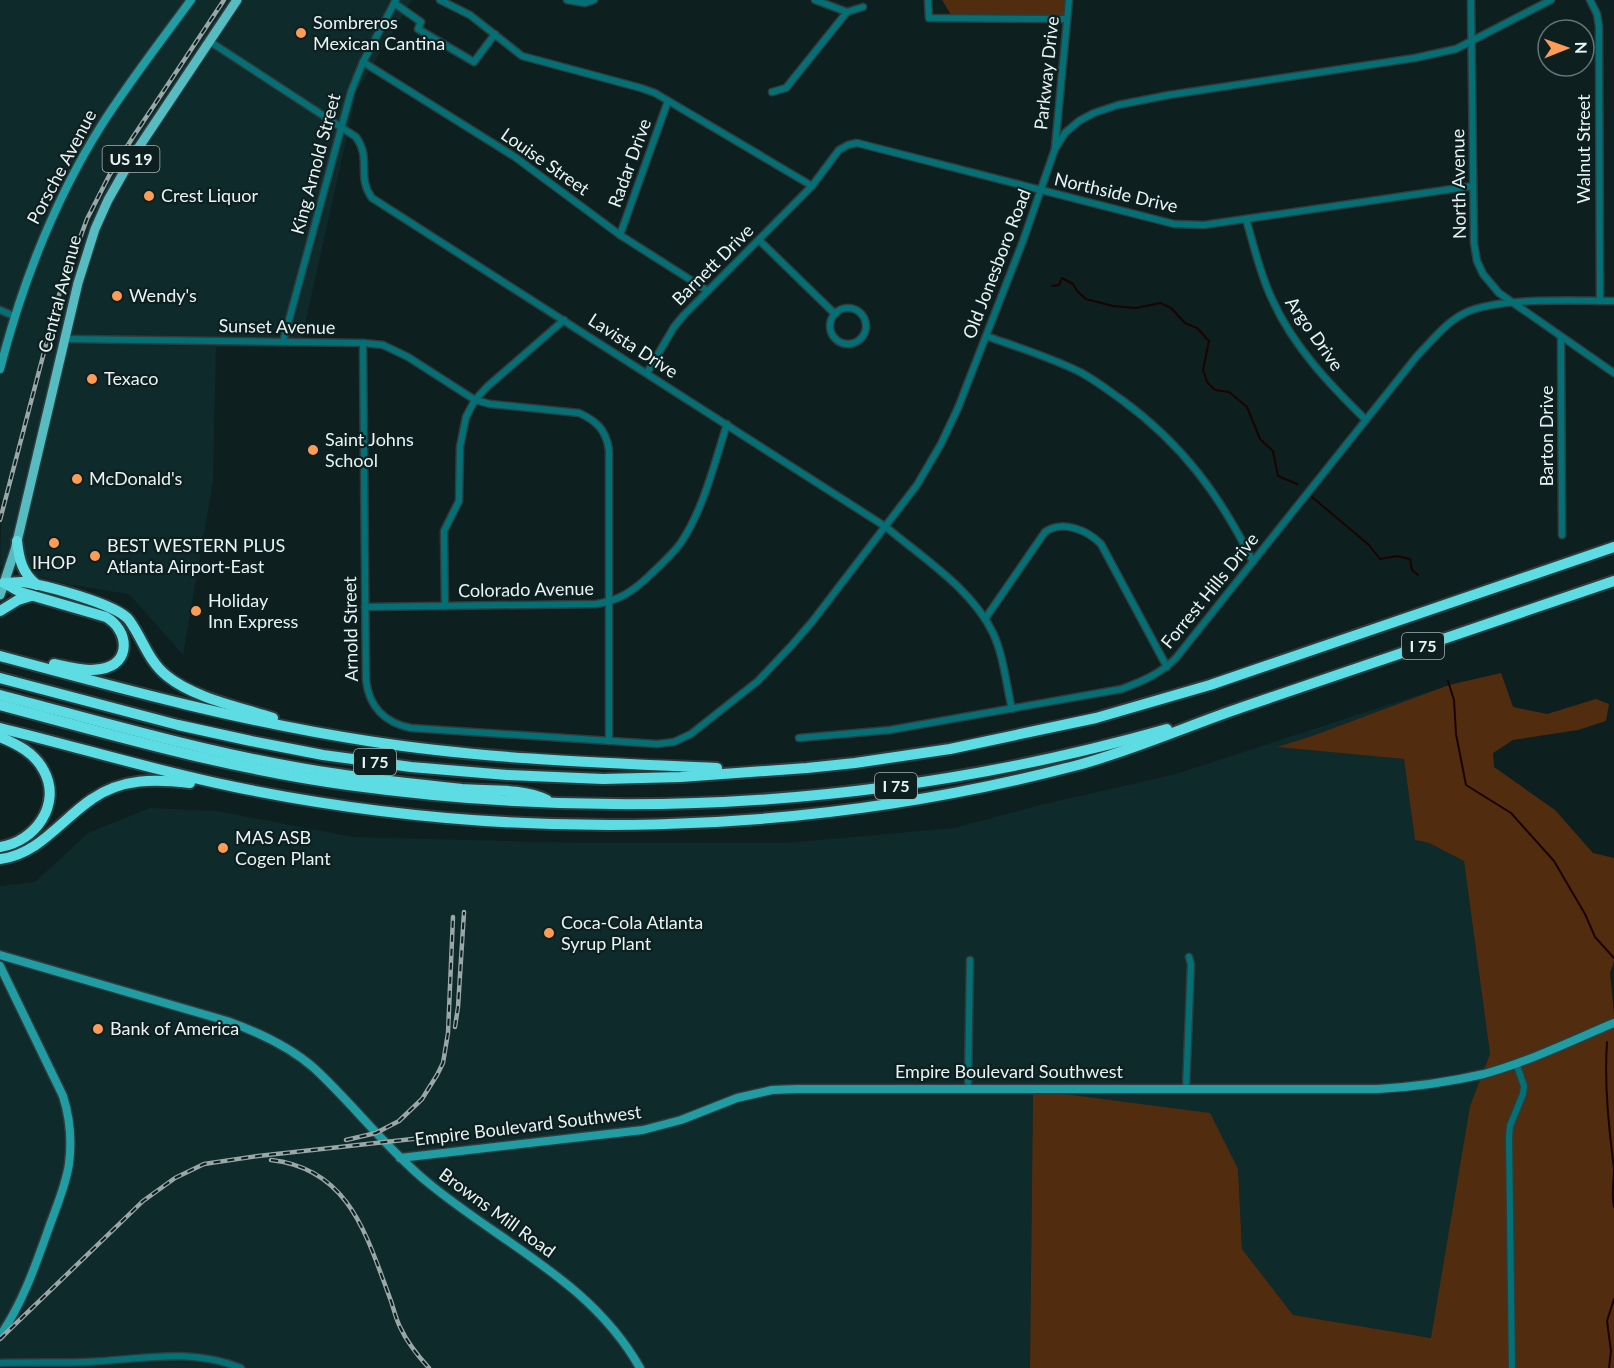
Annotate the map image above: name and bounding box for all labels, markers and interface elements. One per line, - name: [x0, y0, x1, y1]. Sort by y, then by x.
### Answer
- place label: Sombreros Mexican Cantina: [313, 11, 445, 54]
- street label: Parkway Drive: [1029, 15, 1063, 131]
- north arrow: [1536, 18, 1596, 78]
- marker: Sombreros Mexican Cantina: [294, 26, 308, 40]
- text: N: [1572, 41, 1591, 54]
- street label: King Arnold Street: [286, 90, 345, 237]
- street label: Walnut Street: [1572, 94, 1594, 204]
- street label: Porsche Avenue: [22, 105, 101, 228]
- street label: Radar Drive: [603, 115, 655, 210]
- street label: Louise Street: [497, 123, 594, 200]
- street label: North Avenue: [1446, 129, 1470, 239]
- road number: US 19: [102, 146, 160, 172]
- street label: Northside Drive: [1052, 167, 1180, 217]
- place label: Crest Liquor: [161, 184, 258, 206]
- street label: Old Jonesboro Road: [957, 186, 1035, 342]
- marker: Crest Liquor: [142, 189, 156, 203]
- street label: Barnett Drive: [667, 219, 758, 310]
- street label: Central Avenue: [33, 232, 85, 355]
- place label: Wendy's: [129, 284, 197, 306]
- marker: Wendy's: [110, 289, 124, 303]
- street label: Argo Drive: [1281, 292, 1348, 375]
- street label: Lavista Drive: [585, 308, 682, 382]
- street label: Sunset Avenue: [218, 314, 336, 338]
- place label: Texaco: [104, 367, 158, 389]
- marker: Texaco: [85, 372, 99, 386]
- street label: Barton Drive: [1535, 385, 1557, 487]
- place label: Saint Johns School: [325, 428, 414, 471]
- marker: Saint Johns School: [306, 443, 320, 457]
- place label: McDonald's: [89, 467, 183, 489]
- marker: McDonald's: [70, 472, 84, 486]
- street label: Forrest Hills Drive: [1156, 528, 1263, 653]
- place label: BEST WESTERN PLUS Atlanta Airport-East: [107, 534, 285, 577]
- marker: IHOP: [47, 536, 61, 550]
- marker: BEST WESTERN PLUS Atlanta Airport-East: [88, 549, 102, 563]
- place label: IHOP: [32, 551, 76, 573]
- street label: Arnold Street: [338, 576, 362, 682]
- street label: Colorado Avenue: [458, 577, 594, 601]
- place label: Holiday Inn Express: [208, 589, 299, 632]
- marker: Holiday Inn Express: [189, 604, 203, 618]
- road number: I 75: [1402, 633, 1444, 659]
- road number: I 75: [354, 749, 396, 775]
- road number: I 75: [875, 773, 917, 799]
- place label: MAS ASB Cogen Plant: [235, 826, 331, 869]
- marker: MAS ASB Cogen Plant: [216, 841, 230, 855]
- place label: Coca-Cola Atlanta Syrup Plant: [561, 911, 703, 954]
- marker: Coca-Cola Atlanta Syrup Plant: [542, 926, 556, 940]
- place label: Bank of America: [110, 1017, 239, 1039]
- marker: Bank of America: [91, 1022, 105, 1036]
- street label: Empire Boulevard Southwest: [895, 1060, 1124, 1082]
- street label: Empire Boulevard Southwest: [413, 1100, 643, 1150]
- street label: Browns Mill Road: [435, 1163, 560, 1262]

